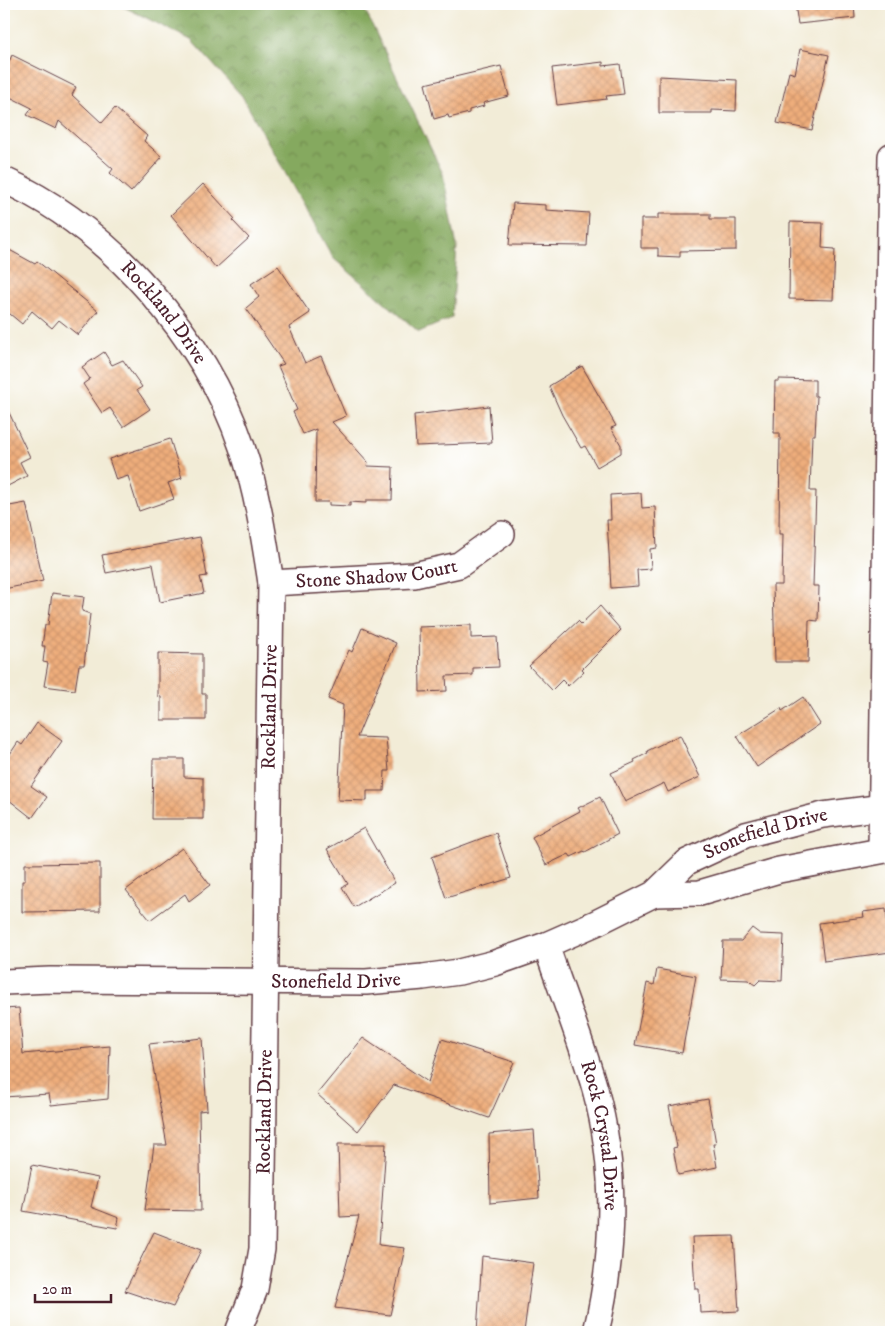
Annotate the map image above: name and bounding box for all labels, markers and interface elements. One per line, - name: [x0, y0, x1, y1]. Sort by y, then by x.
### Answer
- street label: Rockland Drive: [115, 255, 212, 369]
- street label: Stone Shadow Court: [295, 553, 460, 594]
- street label: Rockland Drive: [256, 644, 284, 770]
- street label: Stonefield Drive: [699, 802, 830, 865]
- street label: Stonefield Drive: [271, 967, 402, 995]
- street label: Rockland Drive: [251, 1049, 279, 1175]
- street label: Rock Crystal Drive: [575, 1057, 623, 1211]
- scale bar: [35, 1271, 111, 1303]
- text: 20 m: [42, 1280, 72, 1299]

